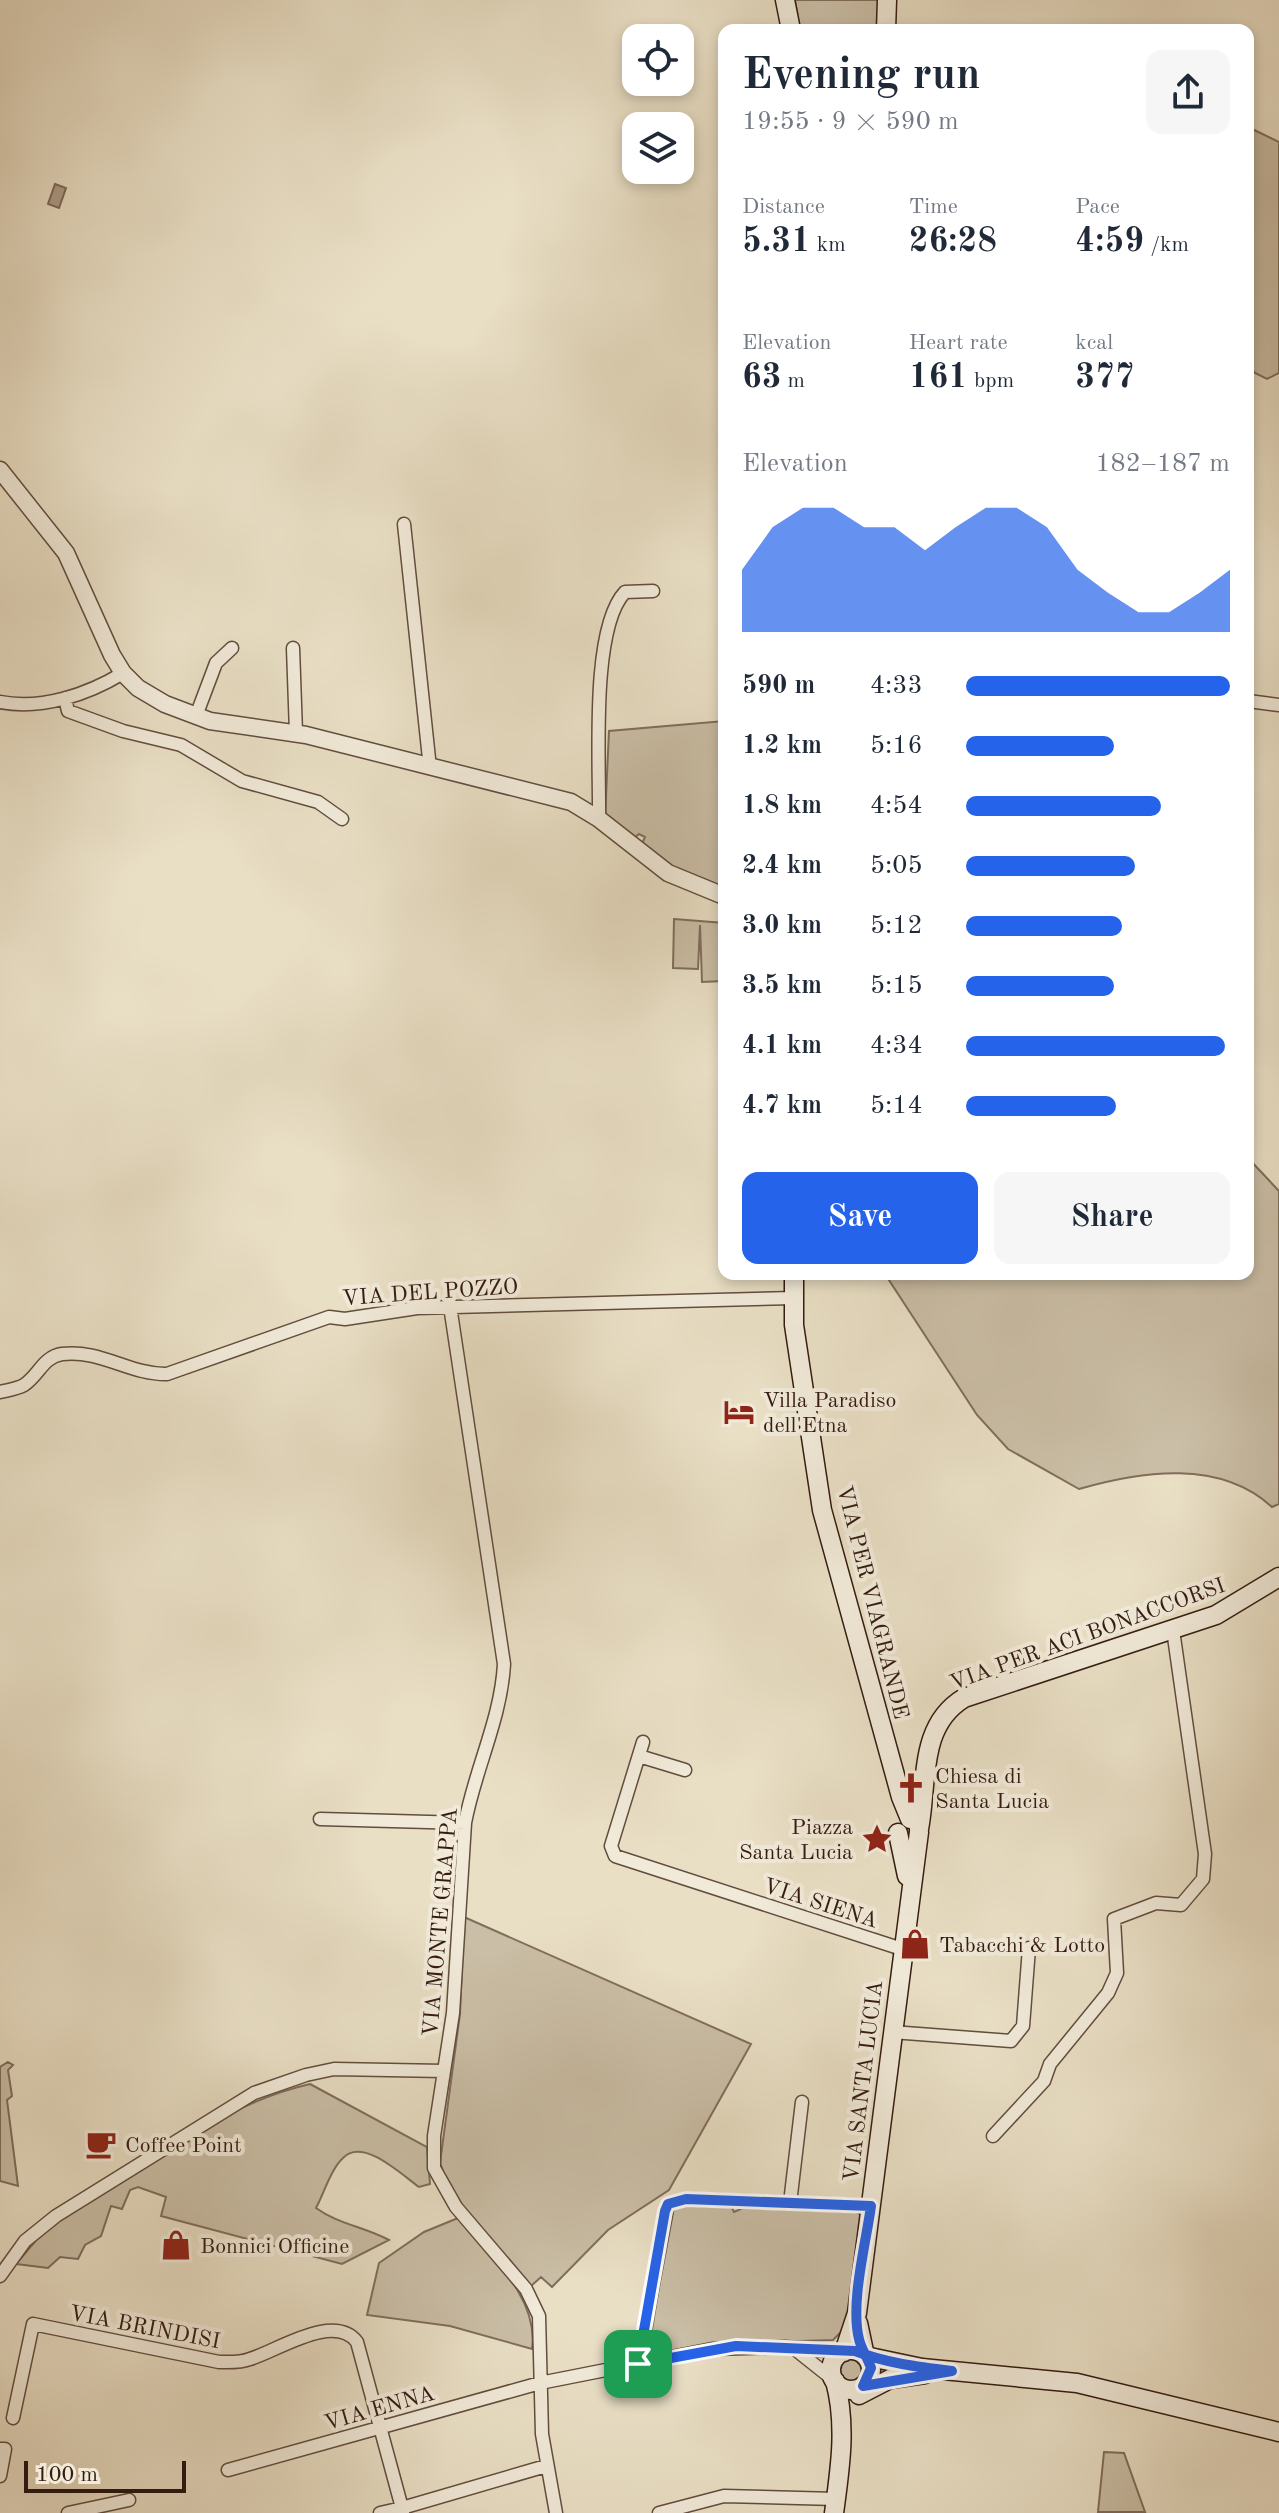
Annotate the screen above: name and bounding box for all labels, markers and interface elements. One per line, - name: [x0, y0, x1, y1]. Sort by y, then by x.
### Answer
- map controls: [622, 24, 694, 184]
- button: locate: [622, 24, 694, 96]
- button: share: [1146, 50, 1230, 134]
- text: Evening run: [742, 54, 980, 98]
- text: 19:55 · 9 × 590 m: [742, 109, 959, 135]
- button: layers: [622, 112, 694, 184]
- text: Distance: [742, 196, 825, 218]
- text: Time: [909, 196, 958, 218]
- text: Pace: [1075, 196, 1120, 218]
- text: 5.31: [742, 225, 811, 259]
- text: 26:28: [909, 225, 997, 259]
- text: 4:59: [1075, 225, 1144, 259]
- text: km: [811, 234, 846, 256]
- text: /km: [1144, 234, 1189, 256]
- text: Elevation: [742, 332, 832, 354]
- text: Heart rate: [909, 332, 1008, 354]
- text: kcal: [1075, 332, 1113, 354]
- text: 63: [742, 361, 781, 395]
- text: 161: [909, 361, 968, 395]
- text: 377: [1075, 361, 1135, 395]
- text: m: [781, 370, 805, 392]
- text: bpm: [968, 370, 1014, 392]
- text: Elevation: [742, 451, 848, 477]
- text: 182–187 m: [1095, 451, 1230, 477]
- text: 590 m: [742, 673, 815, 699]
- text: 4:33: [870, 673, 923, 699]
- text: 1.2 km: [742, 733, 822, 759]
- text: 5:16: [870, 733, 923, 759]
- text: 1.8 km: [742, 793, 822, 819]
- text: 4:54: [870, 793, 923, 819]
- text: 2.4 km: [742, 853, 822, 879]
- text: 5:05: [870, 853, 923, 879]
- text: 3.0 km: [742, 913, 822, 939]
- text: 5:12: [870, 913, 923, 939]
- text: 3.5 km: [742, 973, 822, 999]
- text: 5:15: [870, 973, 923, 999]
- text: 4.1 km: [742, 1033, 822, 1059]
- text: 4:34: [870, 1033, 923, 1059]
- text: 4.7 km: [742, 1093, 822, 1119]
- text: 5:14: [870, 1093, 923, 1119]
- button: Save: [742, 1172, 978, 1264]
- button: Share: [994, 1172, 1230, 1264]
- street label: VIA DEL POZZO: [341, 1276, 519, 1310]
- place label: Villa Paradiso dell'Etna: [763, 1390, 897, 1437]
- hotel icon: Villa Paradiso dell'Etna: [722, 1395, 756, 1429]
- street label: VIA PER VIAGRANDE: [832, 1484, 912, 1721]
- street label: VIA PER ACI BONACCORSI: [947, 1575, 1228, 1695]
- place label: Chiesa di Santa Lucia: [935, 1766, 1049, 1813]
- church icon: Chiesa di Santa Lucia: [894, 1771, 928, 1805]
- street label: VIA MONTE GRAPPA: [420, 1806, 462, 2038]
- place label: Piazza Santa Lucia: [739, 1817, 853, 1864]
- place icon: Piazza Santa Lucia: [860, 1822, 894, 1856]
- street label: VIA SIENA: [760, 1875, 881, 1933]
- shop icon: Tabacchi & Lotto: [898, 1927, 932, 1961]
- place label: Tabacchi & Lotto: [939, 1935, 1105, 1957]
- street label: VIA SANTA LUCIA: [841, 1979, 887, 2183]
- cafe icon: Coffee Point: [84, 2127, 118, 2161]
- place label: Coffee Point: [125, 2135, 242, 2157]
- shop icon: Bonnici Officine: [159, 2228, 193, 2262]
- place label: Bonnici Officine: [200, 2236, 349, 2258]
- street label: VIA BRINDISI: [67, 2303, 222, 2353]
- pin: [604, 2330, 672, 2398]
- icon: arrive: [616, 2342, 660, 2386]
- street label: VIA ENNA: [322, 2383, 437, 2435]
- scale bar: [24, 2457, 186, 2493]
- text: 100 m: [36, 2464, 98, 2486]

